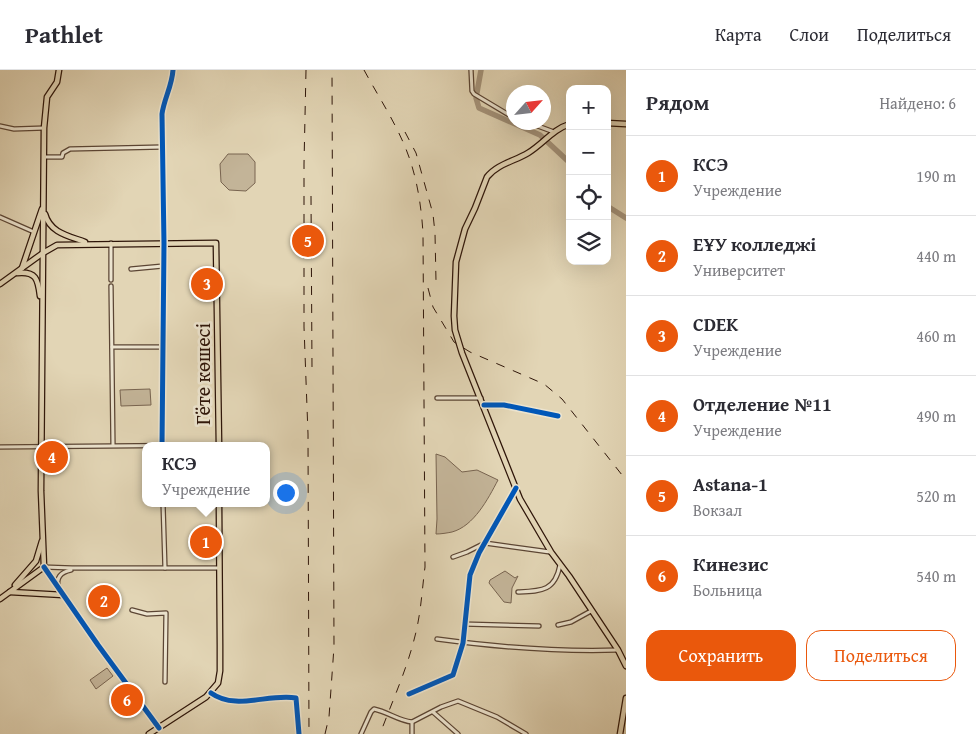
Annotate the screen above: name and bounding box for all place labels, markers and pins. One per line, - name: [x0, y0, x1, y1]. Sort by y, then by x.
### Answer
- pin: 5: [292, 222, 324, 260]
- pin: 3: [191, 265, 223, 303]
- pin: 4: [36, 438, 68, 476]
- pin: 1: [190, 523, 222, 561]
- pin: 2: [88, 582, 120, 620]
- pin: 6: [111, 681, 143, 719]

